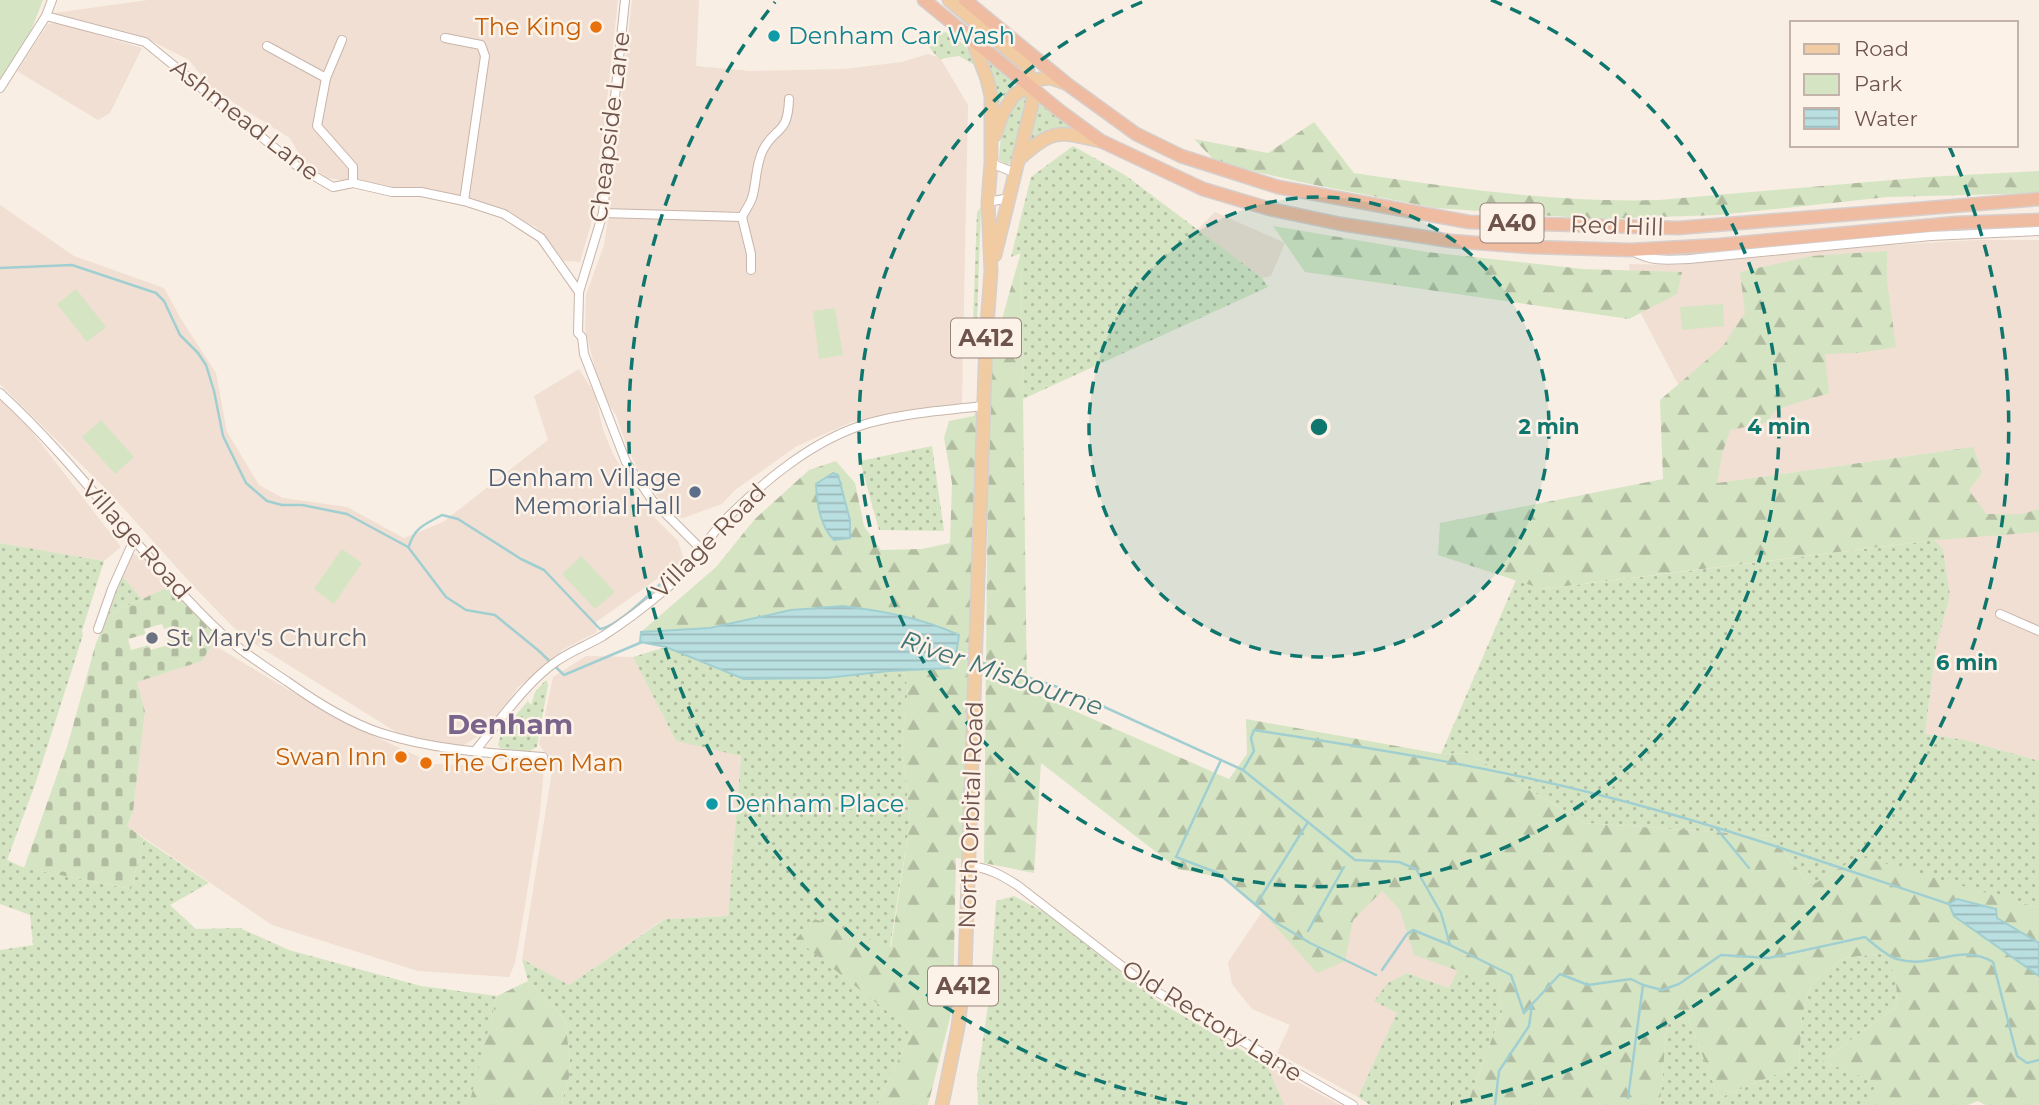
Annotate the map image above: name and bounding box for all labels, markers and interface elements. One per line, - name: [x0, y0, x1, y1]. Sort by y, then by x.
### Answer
- place label: The King: [475, 12, 582, 41]
- marker: The King: [588, 19, 604, 35]
- place label: Denham Car Wash: [788, 21, 1015, 50]
- legend: [1790, 21, 2018, 147]
- marker: Denham Car Wash: [766, 28, 782, 44]
- street label: Cheapside Lane: [583, 30, 636, 224]
- text: Road: [1854, 36, 1909, 61]
- street label: Ashmead Lane: [165, 53, 325, 187]
- text: Park: [1854, 71, 1902, 96]
- text: Water: [1854, 106, 1918, 131]
- road number: A40: [1480, 204, 1544, 243]
- street label: Red Hill: [1570, 209, 1664, 242]
- road number: A412: [951, 318, 1021, 358]
- text: 2 min: [1518, 414, 1580, 439]
- text: 4 min: [1747, 414, 1811, 439]
- centre of rings: [1307, 415, 1331, 439]
- place label: Denham Village Memorial Hall: [488, 463, 681, 520]
- street label: Village Road: [75, 474, 197, 605]
- street label: Village Road: [645, 477, 772, 604]
- marker: Denham Village Memorial Hall: [687, 484, 703, 500]
- place label: St Mary's Church: [166, 623, 367, 652]
- water label: River Misbourne: [897, 623, 1107, 723]
- marker: St Mary's Church: [144, 630, 160, 646]
- text: 6 min: [1936, 650, 1998, 675]
- street label: North Orbital Road: [952, 701, 989, 929]
- district label: Denham: [447, 707, 573, 741]
- place label: Swan Inn: [275, 742, 387, 771]
- place label: The Green Man: [440, 748, 623, 777]
- marker: Swan Inn: [393, 749, 409, 765]
- marker: The Green Man: [418, 755, 434, 771]
- place label: Denham Place: [726, 789, 904, 818]
- marker: Denham Place: [704, 796, 720, 812]
- street label: Old Rectory Lane: [1117, 953, 1308, 1088]
- road number: A412: [928, 967, 998, 1006]

